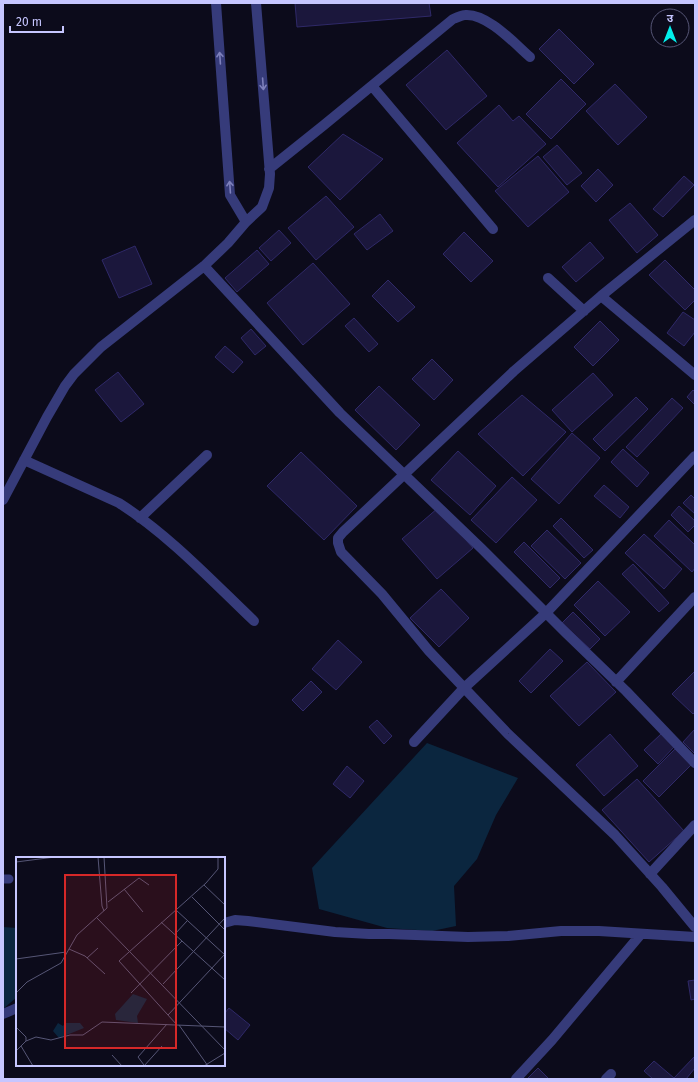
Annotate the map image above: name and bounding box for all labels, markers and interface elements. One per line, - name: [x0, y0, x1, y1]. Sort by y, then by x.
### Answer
- scale bar: [10, 8, 63, 34]
- north arrow: [650, 8, 690, 48]
- text: उ: [667, 12, 674, 25]
- text: 20 m: [16, 15, 42, 29]
- one-way arrow: [217, 52, 224, 65]
- one-way arrow: [259, 77, 266, 90]
- one-way arrow: [226, 181, 233, 194]
- inset map: [16, 857, 225, 1066]

